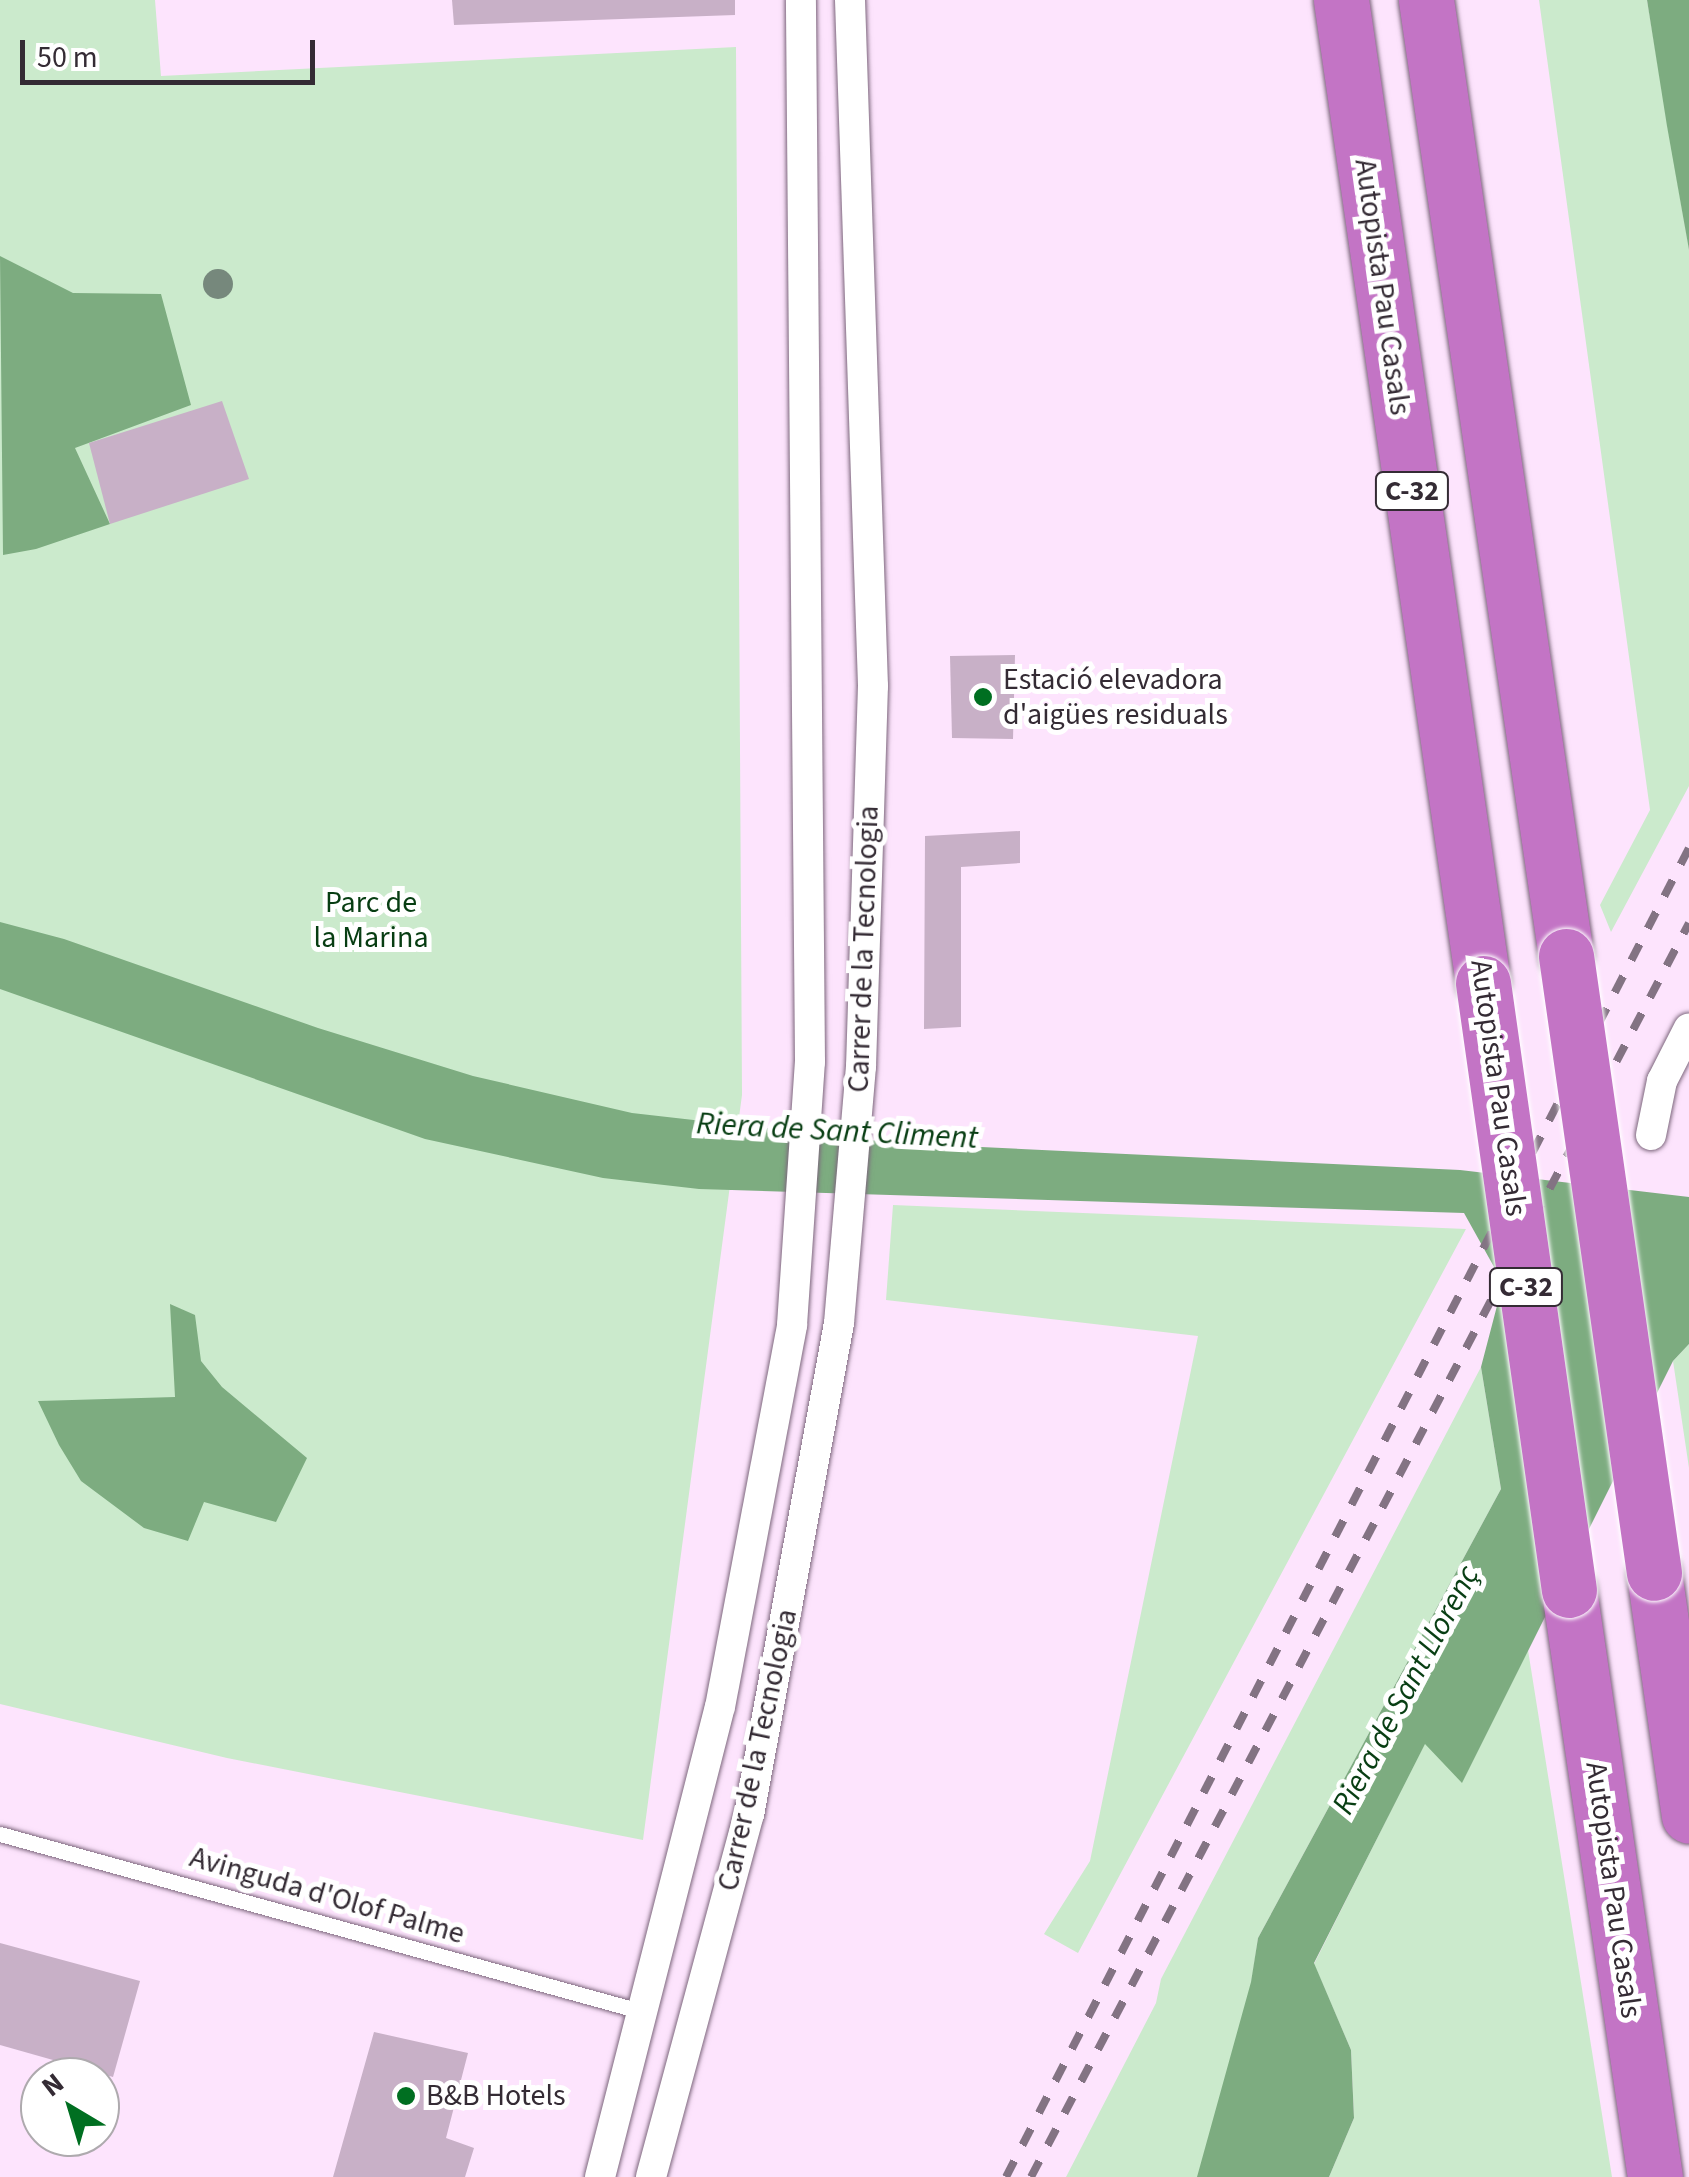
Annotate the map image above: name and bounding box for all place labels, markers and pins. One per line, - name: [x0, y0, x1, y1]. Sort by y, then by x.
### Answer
- place label: Estació elevadora d'aigües residuals: [1003, 662, 1228, 732]
- marker: Estació elevadora d'aigües residuals: [972, 686, 994, 708]
- place label: B&B Hotels: [426, 2078, 566, 2114]
- marker: B&B Hotels: [395, 2085, 417, 2107]

